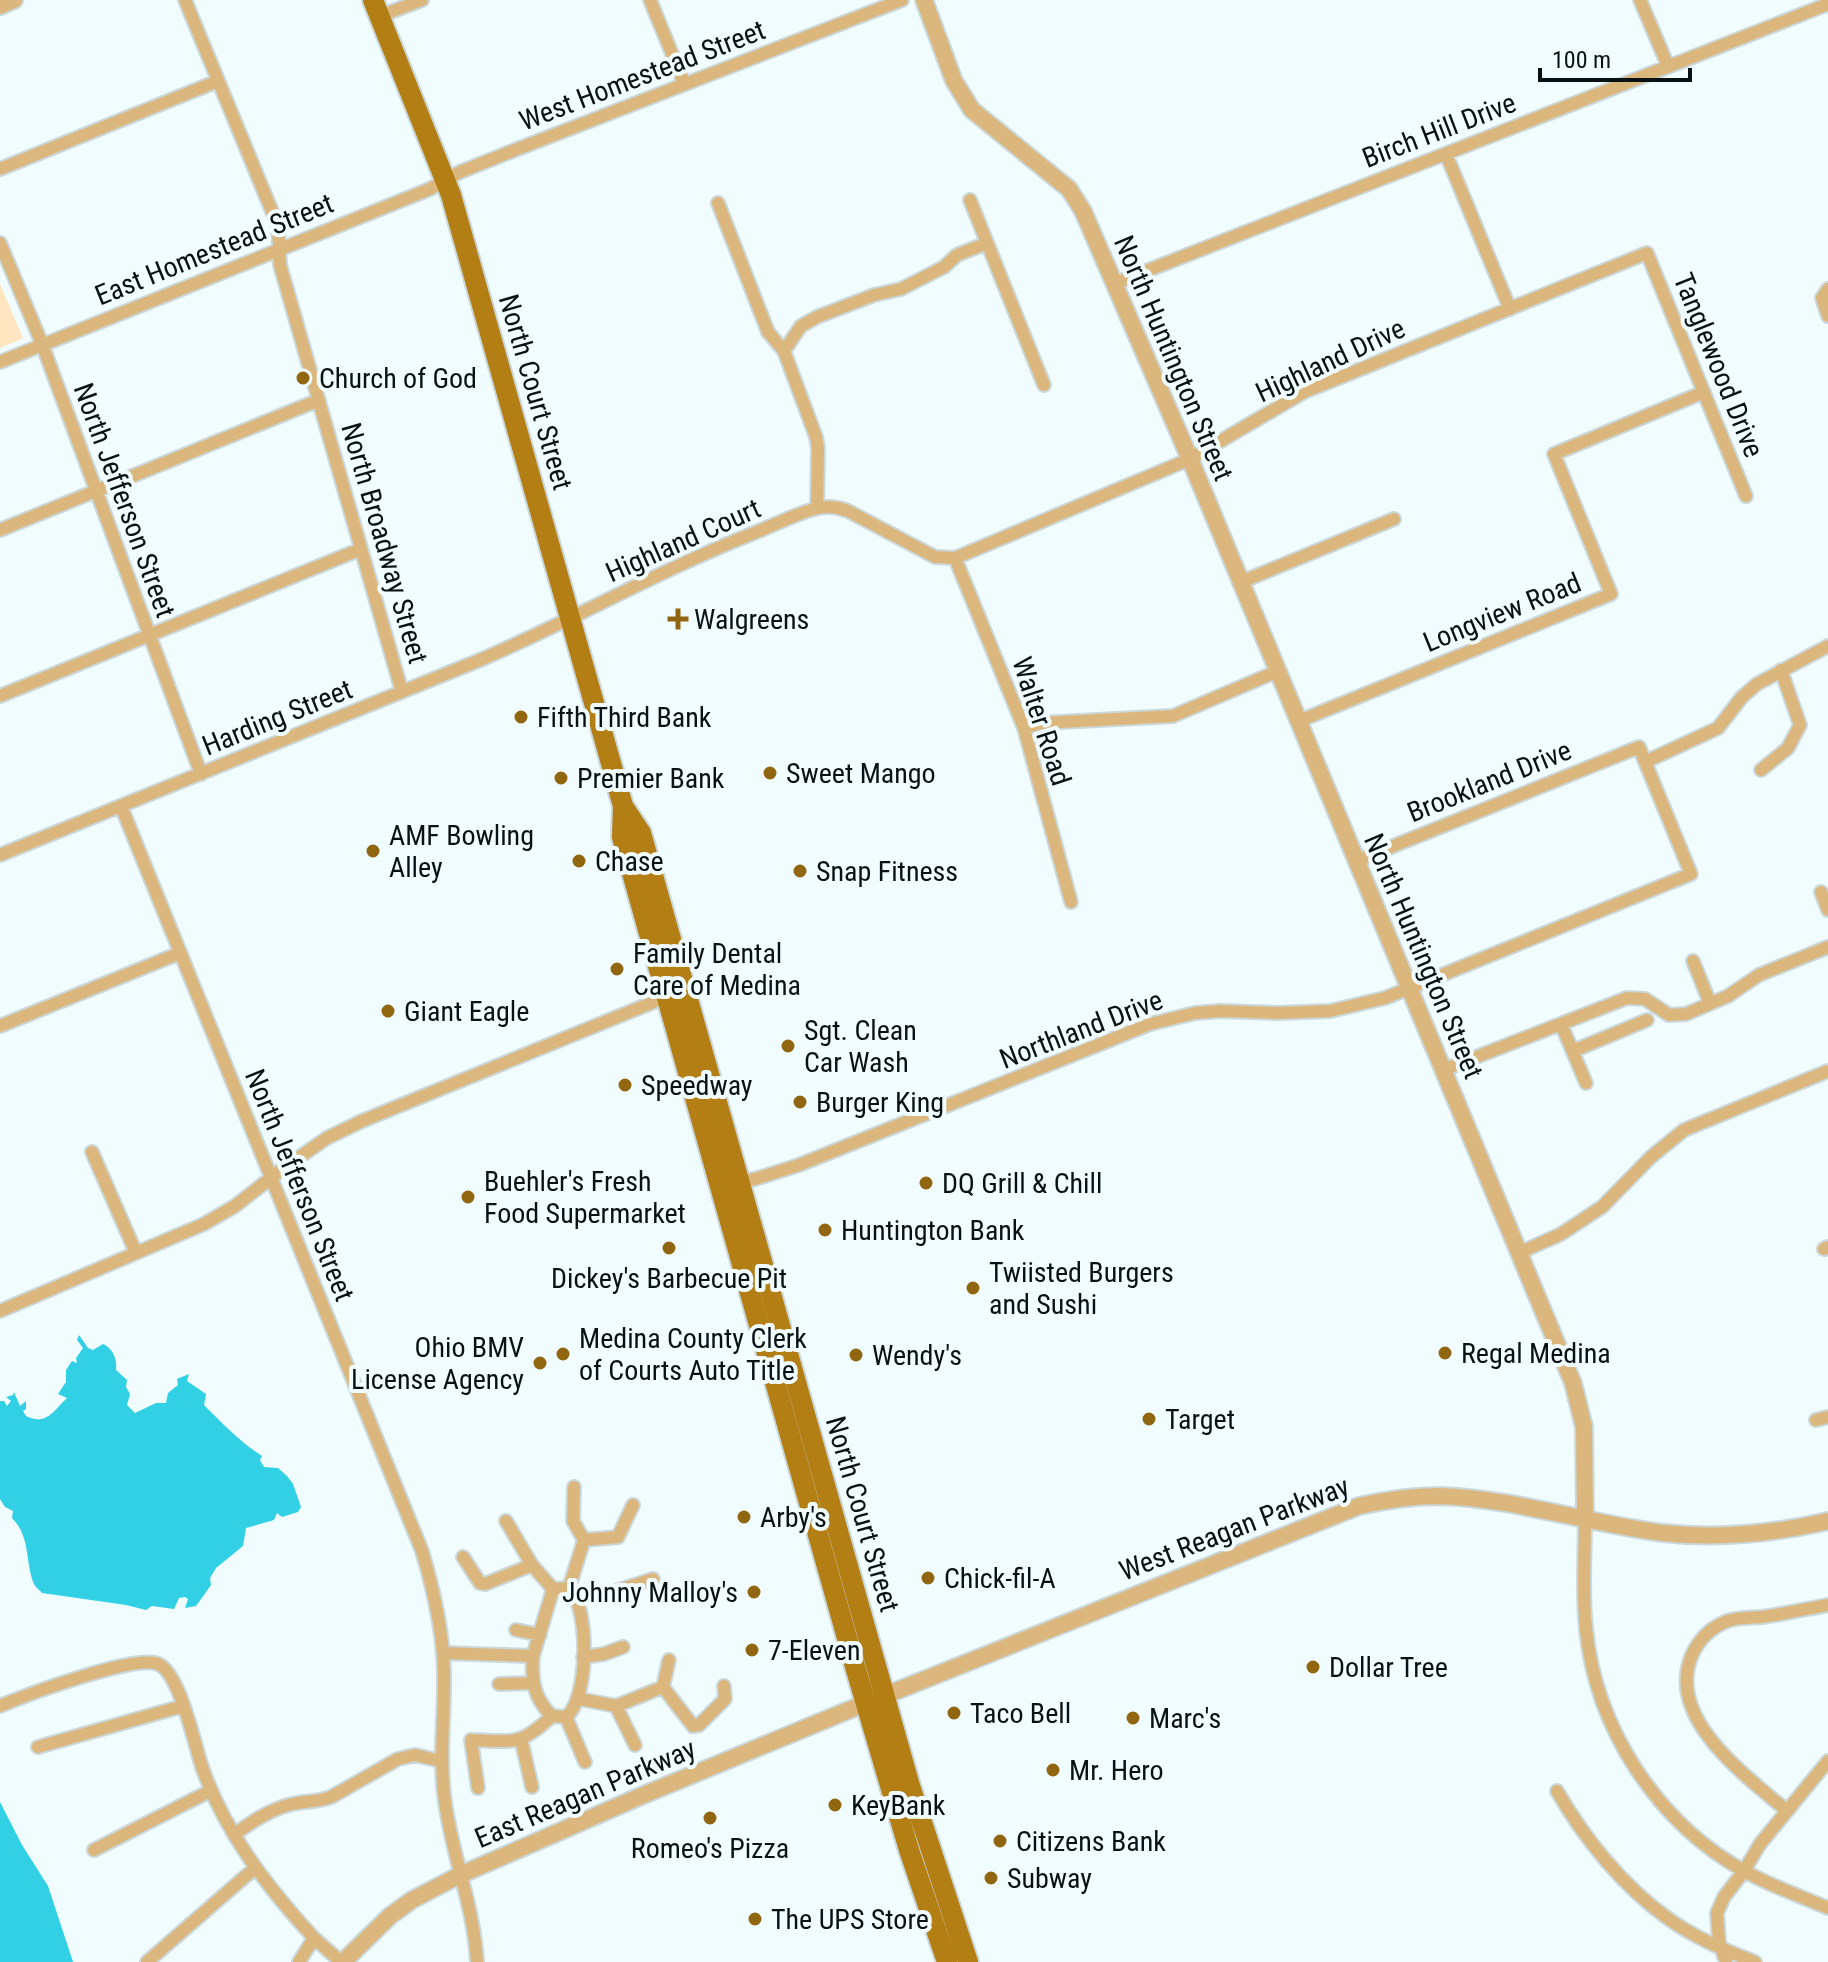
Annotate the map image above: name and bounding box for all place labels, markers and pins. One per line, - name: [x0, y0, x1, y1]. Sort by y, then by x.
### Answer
- place label: Church of God: [319, 362, 477, 395]
- marker: Church of God: [294, 369, 312, 387]
- place label: Walgreens: [694, 603, 809, 636]
- marker: Walgreens: [669, 610, 687, 628]
- place label: Fifth Third Bank: [537, 701, 712, 734]
- marker: Fifth Third Bank: [512, 708, 530, 726]
- place label: Sweet Mango: [786, 757, 936, 790]
- place label: Premier Bank: [577, 762, 725, 795]
- marker: Sweet Mango: [761, 764, 779, 782]
- marker: Premier Bank: [552, 769, 570, 787]
- place label: AMF Bowling Alley: [389, 819, 534, 884]
- marker: AMF Bowling Alley: [364, 842, 382, 860]
- place label: Chase: [595, 845, 664, 878]
- marker: Chase: [570, 852, 588, 870]
- place label: Snap Fitness: [816, 855, 958, 888]
- marker: Snap Fitness: [791, 862, 809, 880]
- place label: Family Dental Care of Medina: [633, 937, 801, 1002]
- marker: Family Dental Care of Medina: [608, 960, 626, 978]
- place label: Giant Eagle: [404, 995, 529, 1028]
- marker: Giant Eagle: [379, 1002, 397, 1020]
- place label: Sgt. Clean Car Wash: [804, 1014, 917, 1079]
- marker: Sgt. Clean Car Wash: [779, 1037, 797, 1055]
- place label: Speedway: [641, 1069, 753, 1102]
- marker: Speedway: [616, 1076, 634, 1094]
- place label: Burger King: [816, 1086, 944, 1119]
- marker: Burger King: [791, 1093, 809, 1111]
- place label: Buehler's Fresh Food Supermarket: [484, 1165, 686, 1230]
- place label: DQ Grill & Chill: [942, 1167, 1102, 1200]
- marker: DQ Grill & Chill: [917, 1174, 935, 1192]
- marker: Buehler's Fresh Food Supermarket: [459, 1188, 477, 1206]
- place label: Huntington Bank: [841, 1214, 1025, 1247]
- marker: Huntington Bank: [816, 1221, 834, 1239]
- marker: Dickey's Barbecue Pit: [660, 1239, 678, 1257]
- place label: Twiisted Burgers and Sushi: [989, 1256, 1174, 1321]
- place label: Dickey's Barbecue Pit: [551, 1262, 787, 1295]
- marker: Twiisted Burgers and Sushi: [964, 1279, 982, 1297]
- place label: Medina County Clerk of Courts Auto Title: [579, 1322, 807, 1387]
- place label: Ohio BMV License Agency: [351, 1331, 524, 1396]
- place label: Regal Medina: [1461, 1337, 1611, 1370]
- place label: Wendy's: [872, 1339, 962, 1372]
- marker: Regal Medina: [1436, 1344, 1454, 1362]
- marker: Medina County Clerk of Courts Auto Title: [554, 1345, 572, 1363]
- marker: Wendy's: [847, 1346, 865, 1364]
- marker: Ohio BMV License Agency: [531, 1354, 549, 1372]
- place label: Target: [1165, 1403, 1235, 1436]
- marker: Target: [1140, 1410, 1158, 1428]
- place label: Arby's: [760, 1501, 827, 1534]
- marker: Arby's: [735, 1508, 753, 1526]
- place label: Chick-fil-A: [944, 1562, 1056, 1595]
- marker: Chick-fil-A: [919, 1569, 937, 1587]
- place label: Johnny Malloy's: [562, 1576, 738, 1609]
- marker: Johnny Malloy's: [745, 1583, 763, 1601]
- place label: 7-Eleven: [768, 1634, 861, 1667]
- marker: 7-Eleven: [743, 1641, 761, 1659]
- place label: Dollar Tree: [1329, 1651, 1448, 1684]
- marker: Dollar Tree: [1304, 1658, 1322, 1676]
- place label: Taco Bell: [970, 1697, 1071, 1730]
- place label: Marc's: [1149, 1702, 1221, 1735]
- marker: Taco Bell: [945, 1704, 963, 1722]
- marker: Marc's: [1124, 1709, 1142, 1727]
- place label: Mr. Hero: [1069, 1754, 1164, 1787]
- marker: Mr. Hero: [1044, 1761, 1062, 1779]
- place label: KeyBank: [851, 1789, 946, 1822]
- marker: KeyBank: [826, 1796, 844, 1814]
- marker: Romeo's Pizza: [701, 1809, 719, 1827]
- place label: Citizens Bank: [1016, 1825, 1166, 1858]
- place label: Romeo's Pizza: [631, 1832, 789, 1865]
- marker: Citizens Bank: [991, 1832, 1009, 1850]
- place label: Subway: [1007, 1862, 1092, 1895]
- marker: Subway: [982, 1869, 1000, 1887]
- place label: The UPS Store: [771, 1903, 929, 1936]
- marker: The UPS Store: [746, 1910, 764, 1928]

